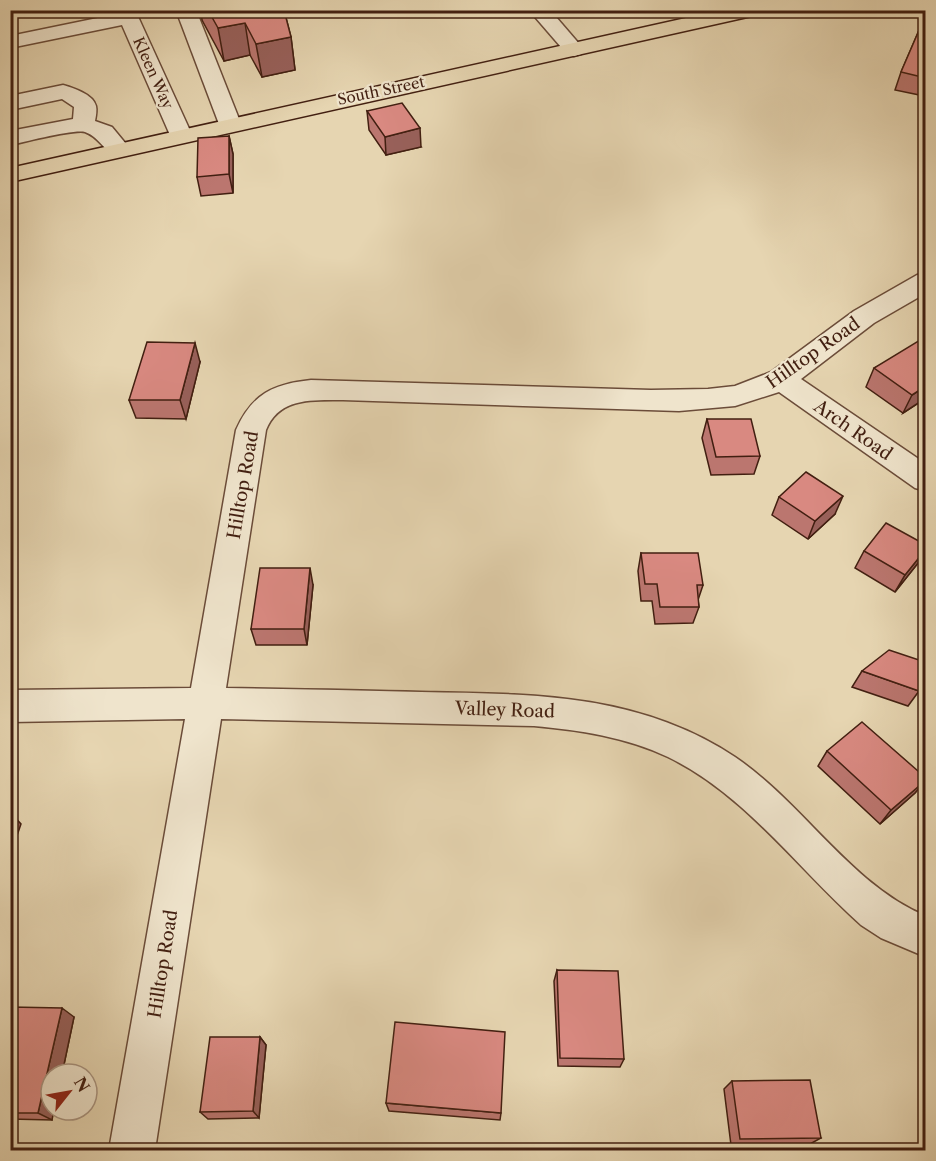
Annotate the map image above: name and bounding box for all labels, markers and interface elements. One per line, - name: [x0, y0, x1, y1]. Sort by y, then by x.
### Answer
- street label: Kleen Way: [129, 34, 178, 112]
- street label: South Street: [336, 72, 427, 109]
- street label: Hilltop Road: [762, 313, 864, 393]
- street label: Arch Road: [809, 394, 896, 465]
- street label: Hilltop Road: [223, 429, 263, 541]
- street label: Valley Road: [454, 697, 555, 723]
- street label: Hilltop Road: [144, 908, 182, 1020]
- north arrow: [39, 1062, 99, 1122]
- text: N: [70, 1073, 94, 1095]

